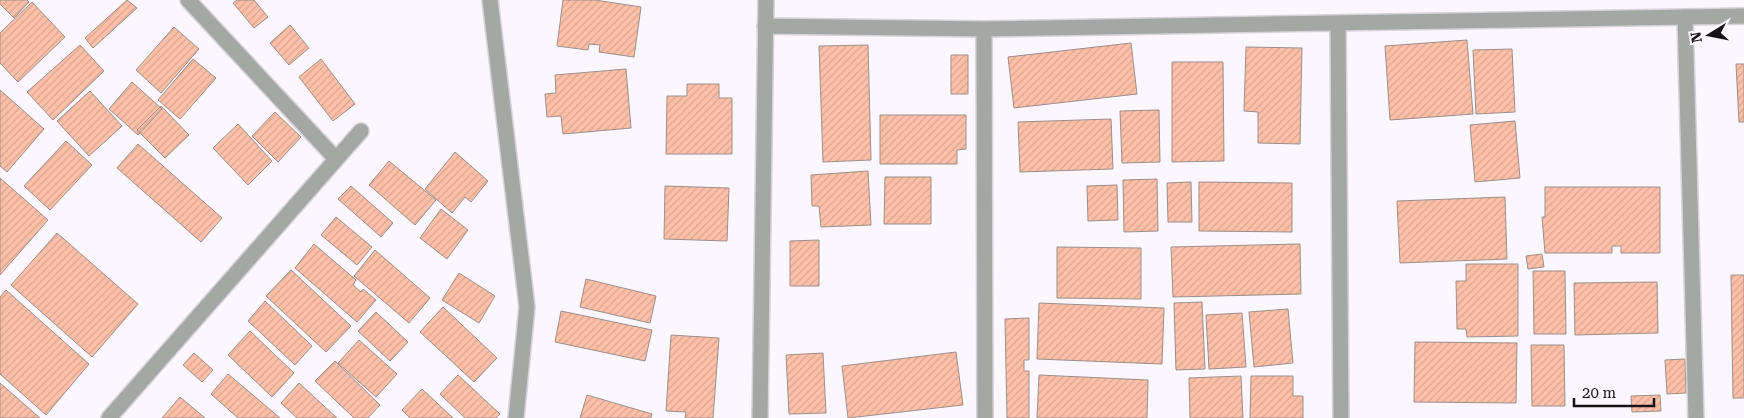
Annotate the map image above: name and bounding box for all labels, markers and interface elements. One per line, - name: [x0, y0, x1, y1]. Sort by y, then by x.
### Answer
- north arrow: [1684, 10, 1734, 60]
- text: N: [1687, 30, 1705, 44]
- scale bar: [1574, 376, 1654, 408]
- text: 20 m: [1582, 384, 1617, 402]

